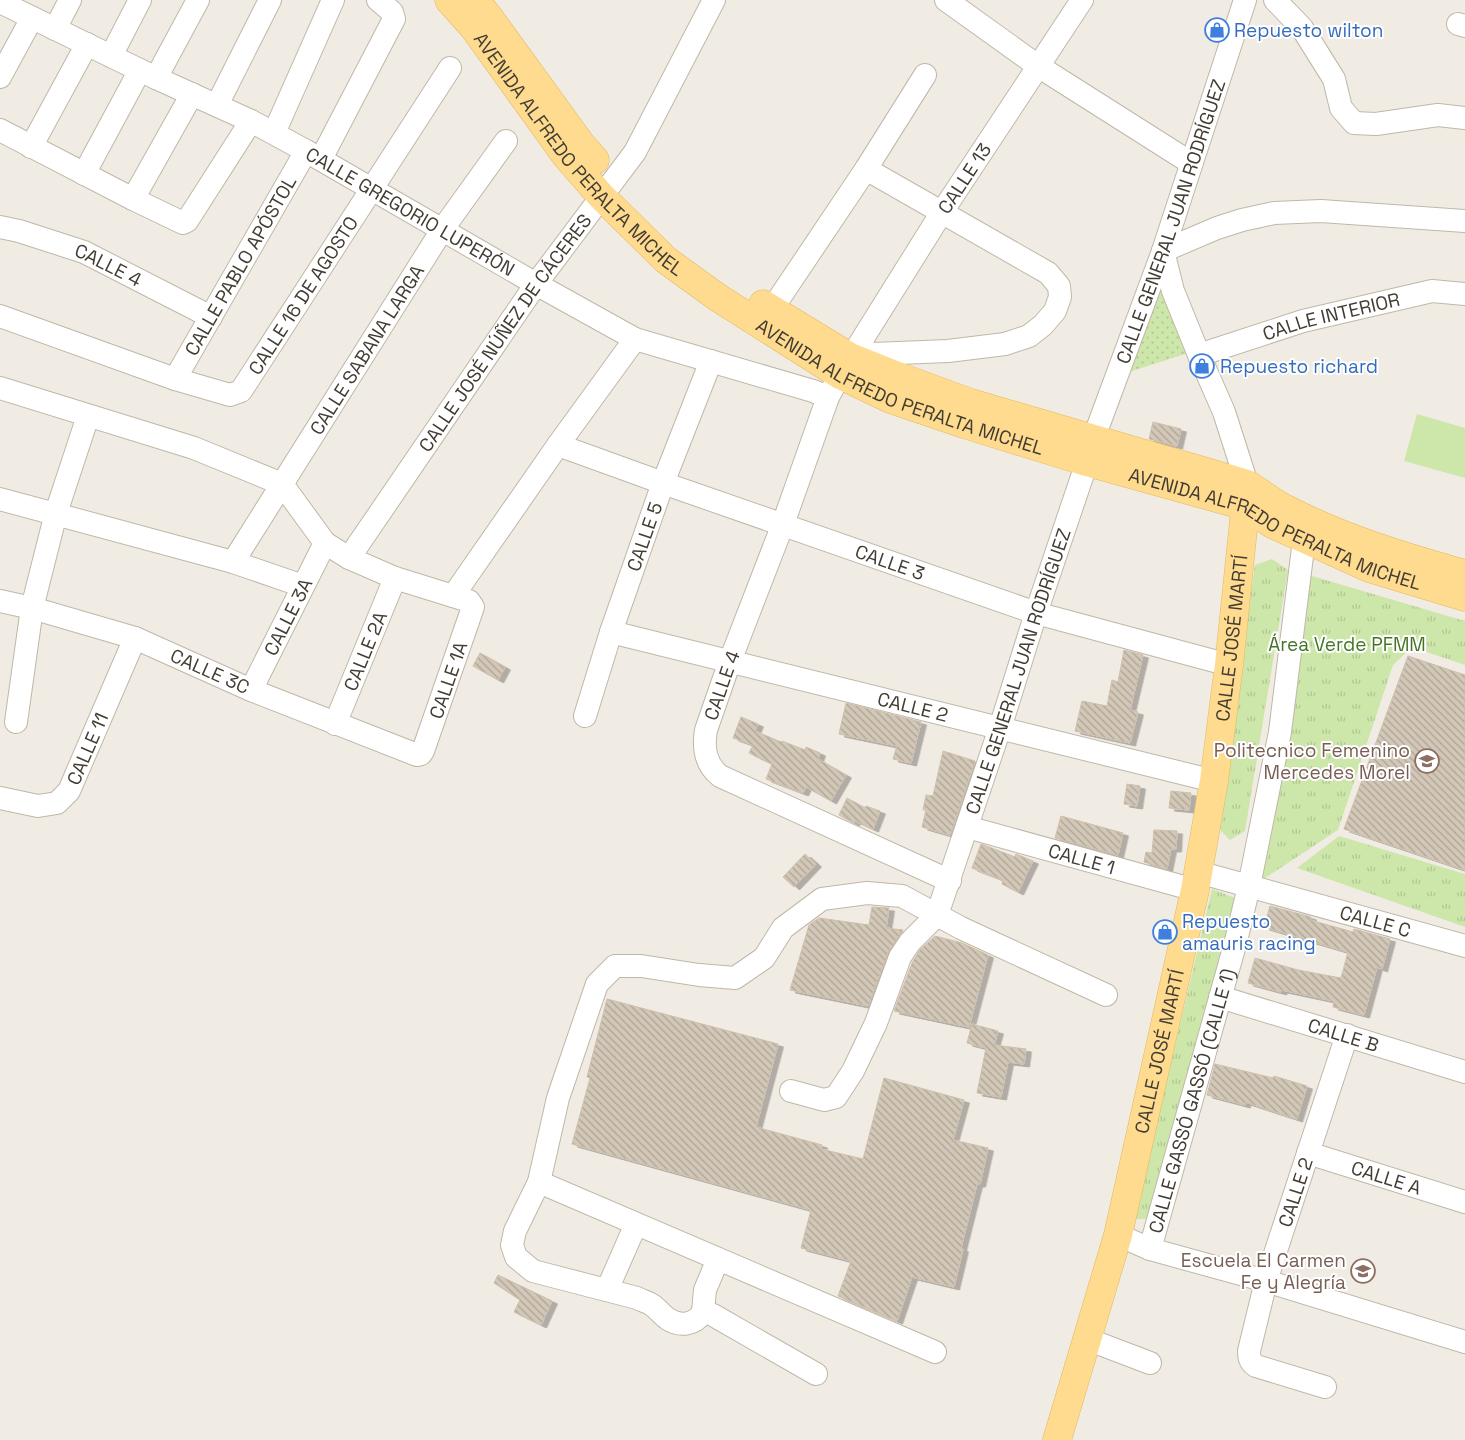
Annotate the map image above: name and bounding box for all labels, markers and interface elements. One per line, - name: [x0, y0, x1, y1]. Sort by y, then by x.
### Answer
- shop icon: Repuesto wilton: [1204, 17, 1230, 43]
- place label: Repuesto wilton: [1234, 18, 1384, 43]
- street label: AVENIDA ALFREDO PERALTA MICHEL: [468, 27, 688, 282]
- street label: CALLE GENERAL JUAN RODRÍGUEZ: [1110, 76, 1231, 367]
- street label: CALLE 13: [932, 138, 997, 219]
- street label: CALLE GREGORIO LUPERÓN: [301, 142, 519, 282]
- street label: CALLE PABLO APÓSTOL: [179, 171, 302, 360]
- street label: CALLE JOSÉ NÚÑEZ DE CÁCERES: [413, 209, 597, 457]
- street label: CALLE 16 DE AGOSTO: [243, 211, 364, 380]
- street label: CALLE 4: [72, 238, 146, 293]
- street label: CALLE SABANA LARGA: [304, 260, 430, 440]
- street label: CALLE INTERIOR: [1259, 287, 1402, 346]
- street label: AVENIDA ALFREDO PERALTA MICHEL: [751, 313, 1047, 461]
- shop icon: Repuesto richard: [1189, 353, 1215, 379]
- place label: Repuesto richard: [1220, 354, 1378, 379]
- street label: AVENIDA ALFREDO PERALTA MICHEL: [1126, 462, 1424, 596]
- street label: CALLE 5: [621, 499, 668, 575]
- street label: CALLE GENERAL JUAN RODRÍGUEZ: [960, 525, 1077, 818]
- street label: CALLE 3: [852, 539, 928, 586]
- street label: CALLE JOSÉ MARTÍ: [1210, 553, 1253, 723]
- street label: CALLE 3A: [258, 574, 318, 660]
- street label: CALLE 2A: [338, 608, 393, 695]
- park label: Área Verde PFMM: [1268, 632, 1426, 657]
- street label: CALLE 1A: [424, 638, 473, 722]
- street label: CALLE 3C: [166, 643, 253, 700]
- street label: CALLE 4: [698, 647, 746, 724]
- street label: CALLE 2: [875, 686, 951, 728]
- street label: CALLE 11: [61, 709, 114, 789]
- place label: Politecnico Femenino Mercedes Morel: [1214, 738, 1410, 785]
- school or university icon: Politecnico Femenino Mercedes Morel: [1414, 748, 1440, 774]
- street label: CALLE 1: [1045, 838, 1118, 880]
- street label: CALLE C: [1337, 900, 1414, 943]
- place label: Repuesto amauris racing: [1182, 909, 1316, 956]
- shop icon: Repuesto amauris racing: [1152, 919, 1178, 945]
- street label: CALLE GASSÓ GASSÓ (CALLE 1): [1143, 966, 1241, 1236]
- street label: CALLE JOSÉ MARTÍ: [1129, 967, 1190, 1136]
- street label: CALLE B: [1305, 1013, 1382, 1058]
- street label: CALLE 2: [1273, 1154, 1319, 1230]
- street label: CALLE A: [1348, 1155, 1424, 1201]
- place label: Escuela El Carmen Fe y Alegría: [1181, 1248, 1346, 1295]
- school or university icon: Escuela El Carmen Fe y Alegría: [1350, 1258, 1376, 1284]

